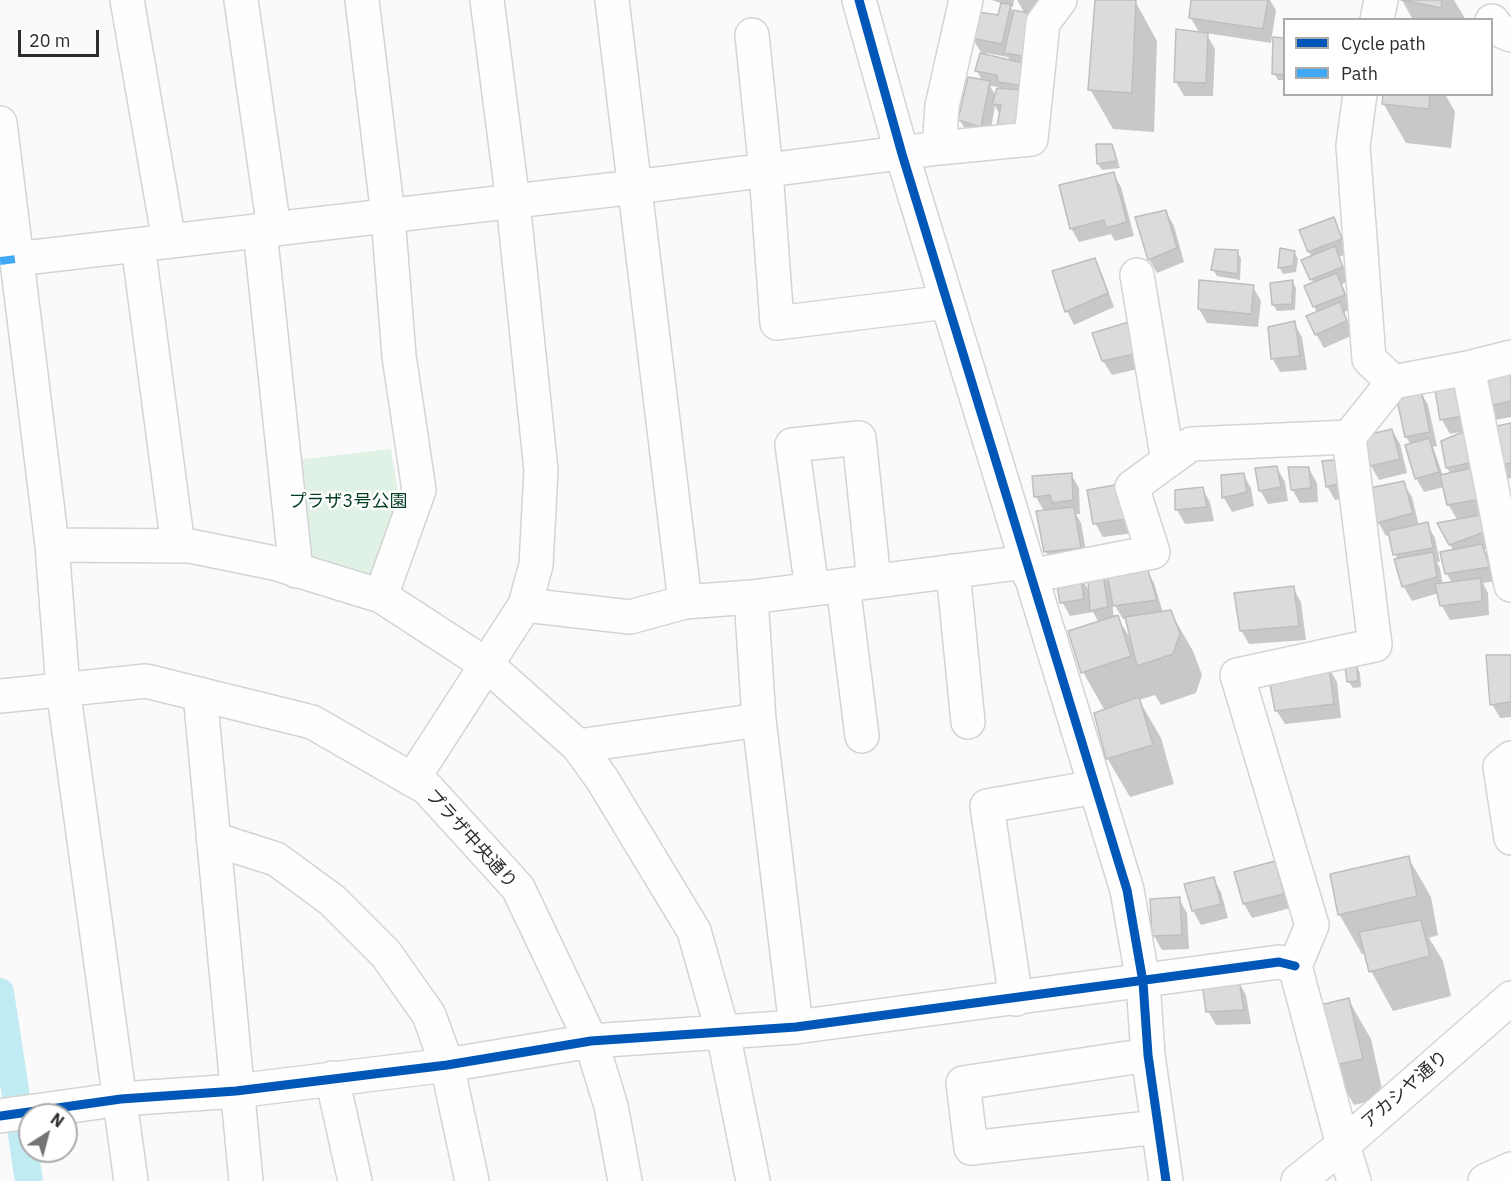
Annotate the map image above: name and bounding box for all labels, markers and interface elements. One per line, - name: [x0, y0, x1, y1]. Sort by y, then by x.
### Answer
- scale bar: [21, 18, 102, 56]
- legend: [1283, 18, 1493, 96]
- text: 20 m: [29, 29, 71, 52]
- text: Cycle path: [1341, 32, 1426, 55]
- text: Path: [1341, 62, 1378, 85]
- park label: プラザ3号公園: [289, 491, 407, 513]
- street label: プラザ中央通り: [421, 785, 521, 893]
- street label: アカシヤ通り: [1357, 1046, 1453, 1134]
- north arrow: [18, 1103, 78, 1163]
- text: N: [47, 1109, 68, 1132]

